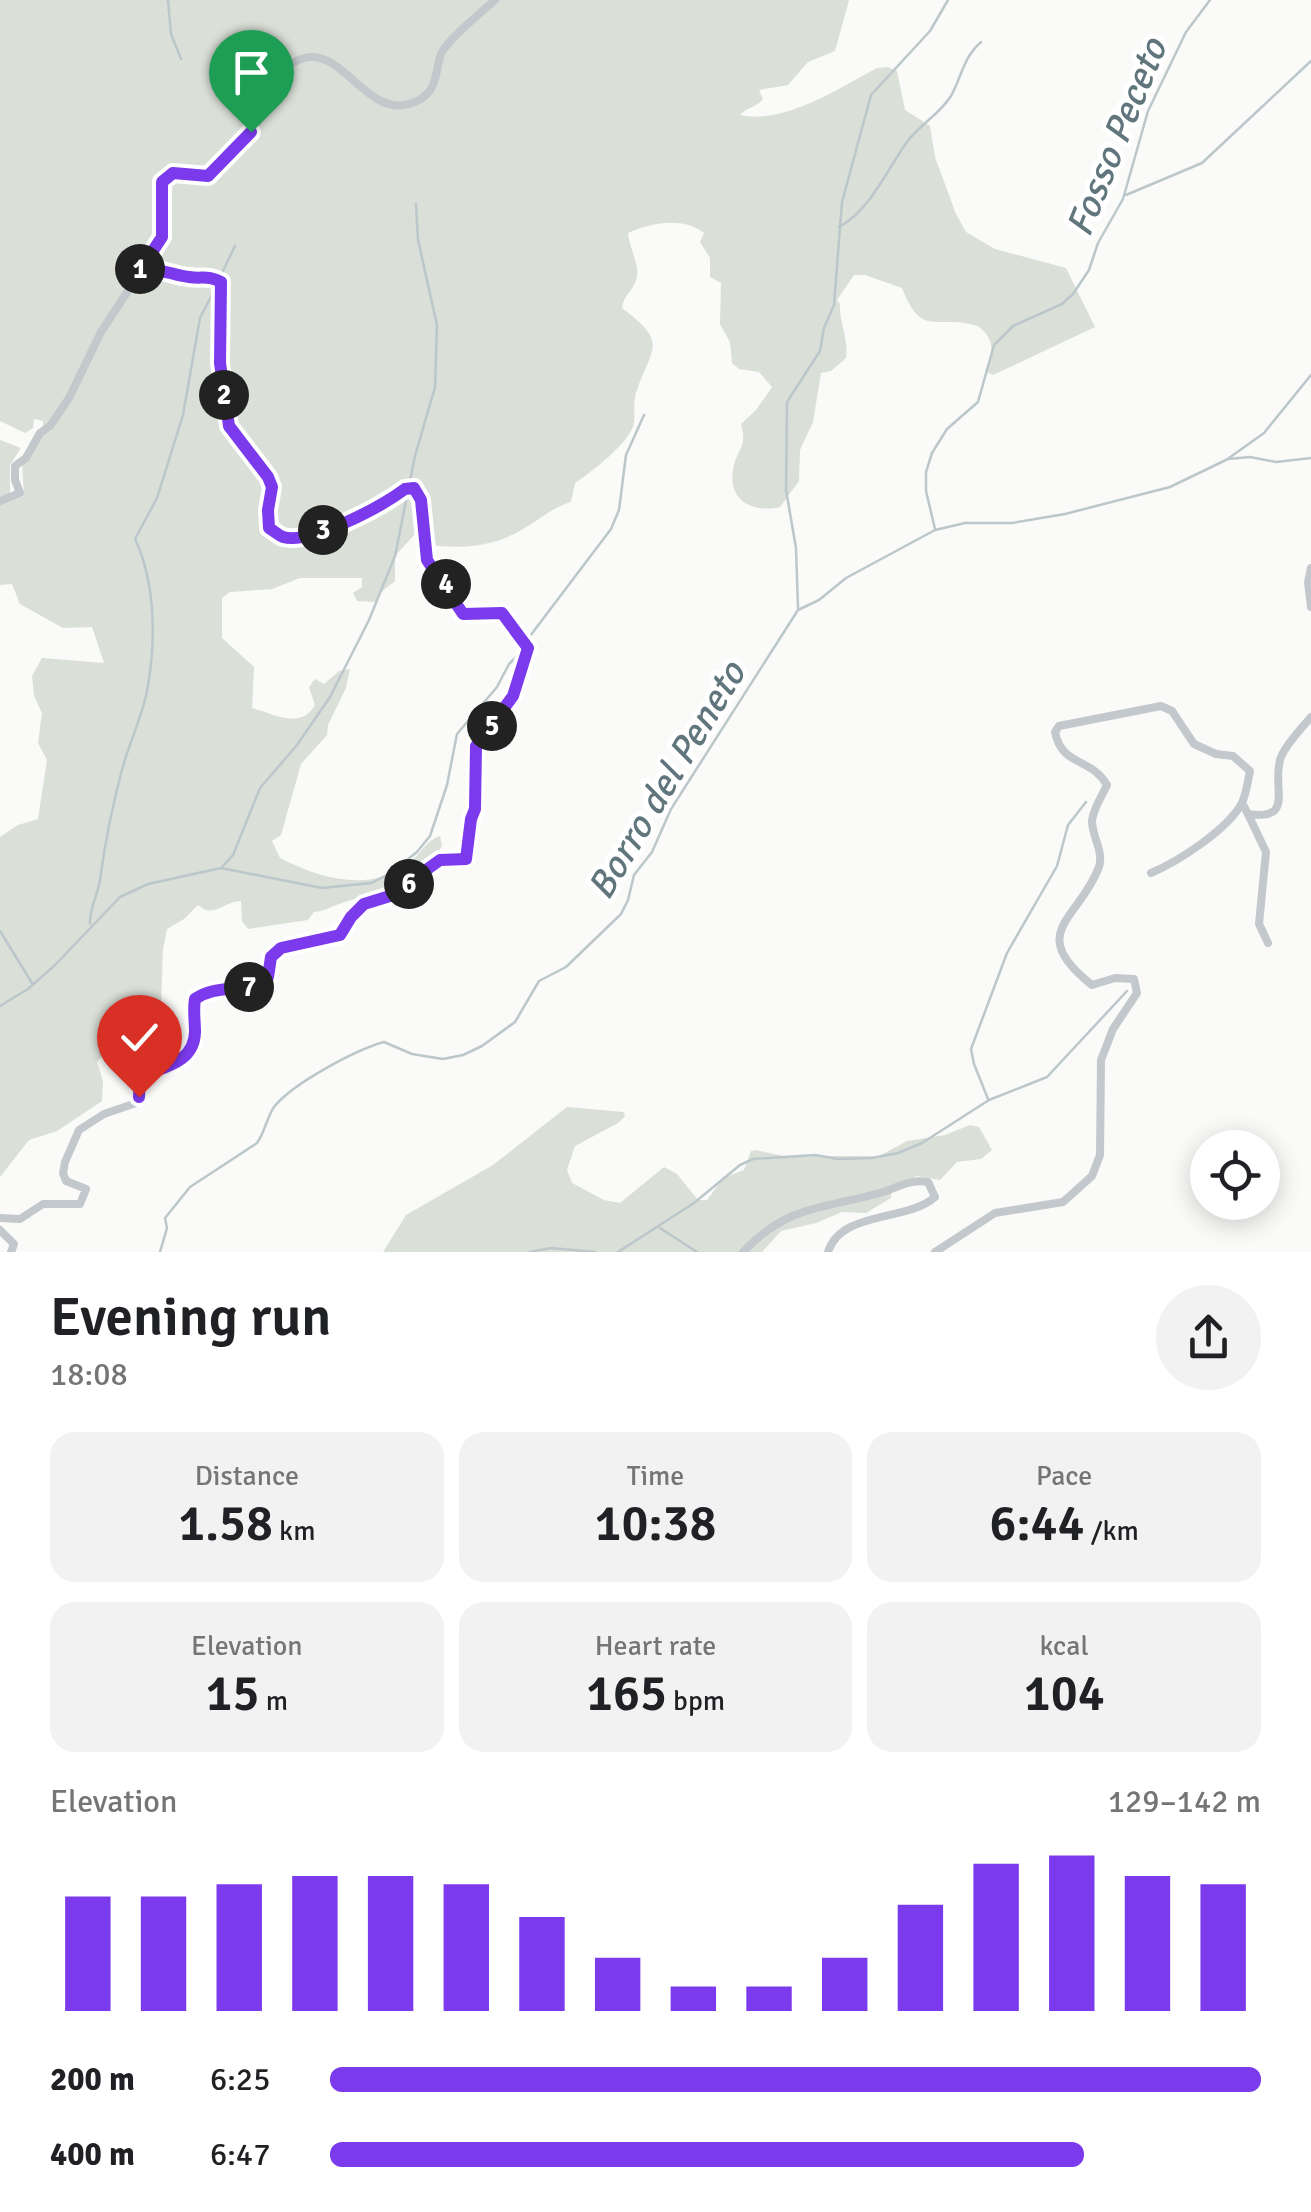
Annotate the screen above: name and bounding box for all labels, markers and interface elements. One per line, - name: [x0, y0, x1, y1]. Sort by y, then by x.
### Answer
- pin: [209, 30, 294, 133]
- water label: Fosso Peceto: [1056, 30, 1178, 243]
- icon: arrive: [224, 45, 279, 100]
- pin: 1: [115, 244, 165, 294]
- text: 1: [132, 252, 148, 286]
- pin: 2: [199, 370, 249, 420]
- text: 2: [216, 378, 232, 412]
- pin: 3: [298, 505, 348, 555]
- text: 3: [315, 513, 331, 547]
- pin: 4: [421, 559, 471, 609]
- text: 4: [438, 567, 454, 601]
- water label: Borro del Peneto: [577, 651, 757, 908]
- pin: 5: [467, 701, 517, 751]
- text: 5: [484, 709, 500, 743]
- pin: 6: [384, 859, 434, 909]
- text: 6: [401, 867, 417, 901]
- pin: 7: [224, 962, 274, 1012]
- text: 7: [241, 970, 257, 1004]
- pin: [97, 995, 182, 1098]
- icon: check: [112, 1010, 167, 1065]
- map controls: [1190, 1130, 1280, 1220]
- button: locate: [1190, 1130, 1280, 1220]
- text: Evening run: [50, 1283, 331, 1351]
- button: share: [1156, 1285, 1261, 1390]
- text: 18:08: [50, 1355, 128, 1394]
- text: Distance: [195, 1459, 299, 1493]
- text: Time: [627, 1459, 684, 1493]
- text: Pace: [1036, 1459, 1092, 1493]
- text: 1.58: [178, 1493, 273, 1555]
- text: 10:38: [594, 1493, 717, 1555]
- text: 6:44: [989, 1493, 1085, 1555]
- text: km: [273, 1514, 315, 1548]
- text: /km: [1085, 1514, 1139, 1548]
- text: Elevation: [191, 1629, 303, 1663]
- text: Heart rate: [595, 1629, 716, 1663]
- text: kcal: [1040, 1629, 1089, 1663]
- text: 15: [206, 1663, 260, 1725]
- text: 165: [586, 1663, 667, 1725]
- text: 104: [1024, 1663, 1105, 1725]
- text: m: [260, 1684, 288, 1718]
- text: bpm: [667, 1684, 725, 1718]
- text: Elevation: [50, 1782, 177, 1821]
- text: 129–142 m: [1108, 1782, 1261, 1821]
- text: 200 m: [50, 2060, 135, 2099]
- text: 6:25: [210, 2060, 270, 2099]
- text: 400 m: [50, 2135, 135, 2174]
- text: 6:47: [210, 2135, 270, 2174]

